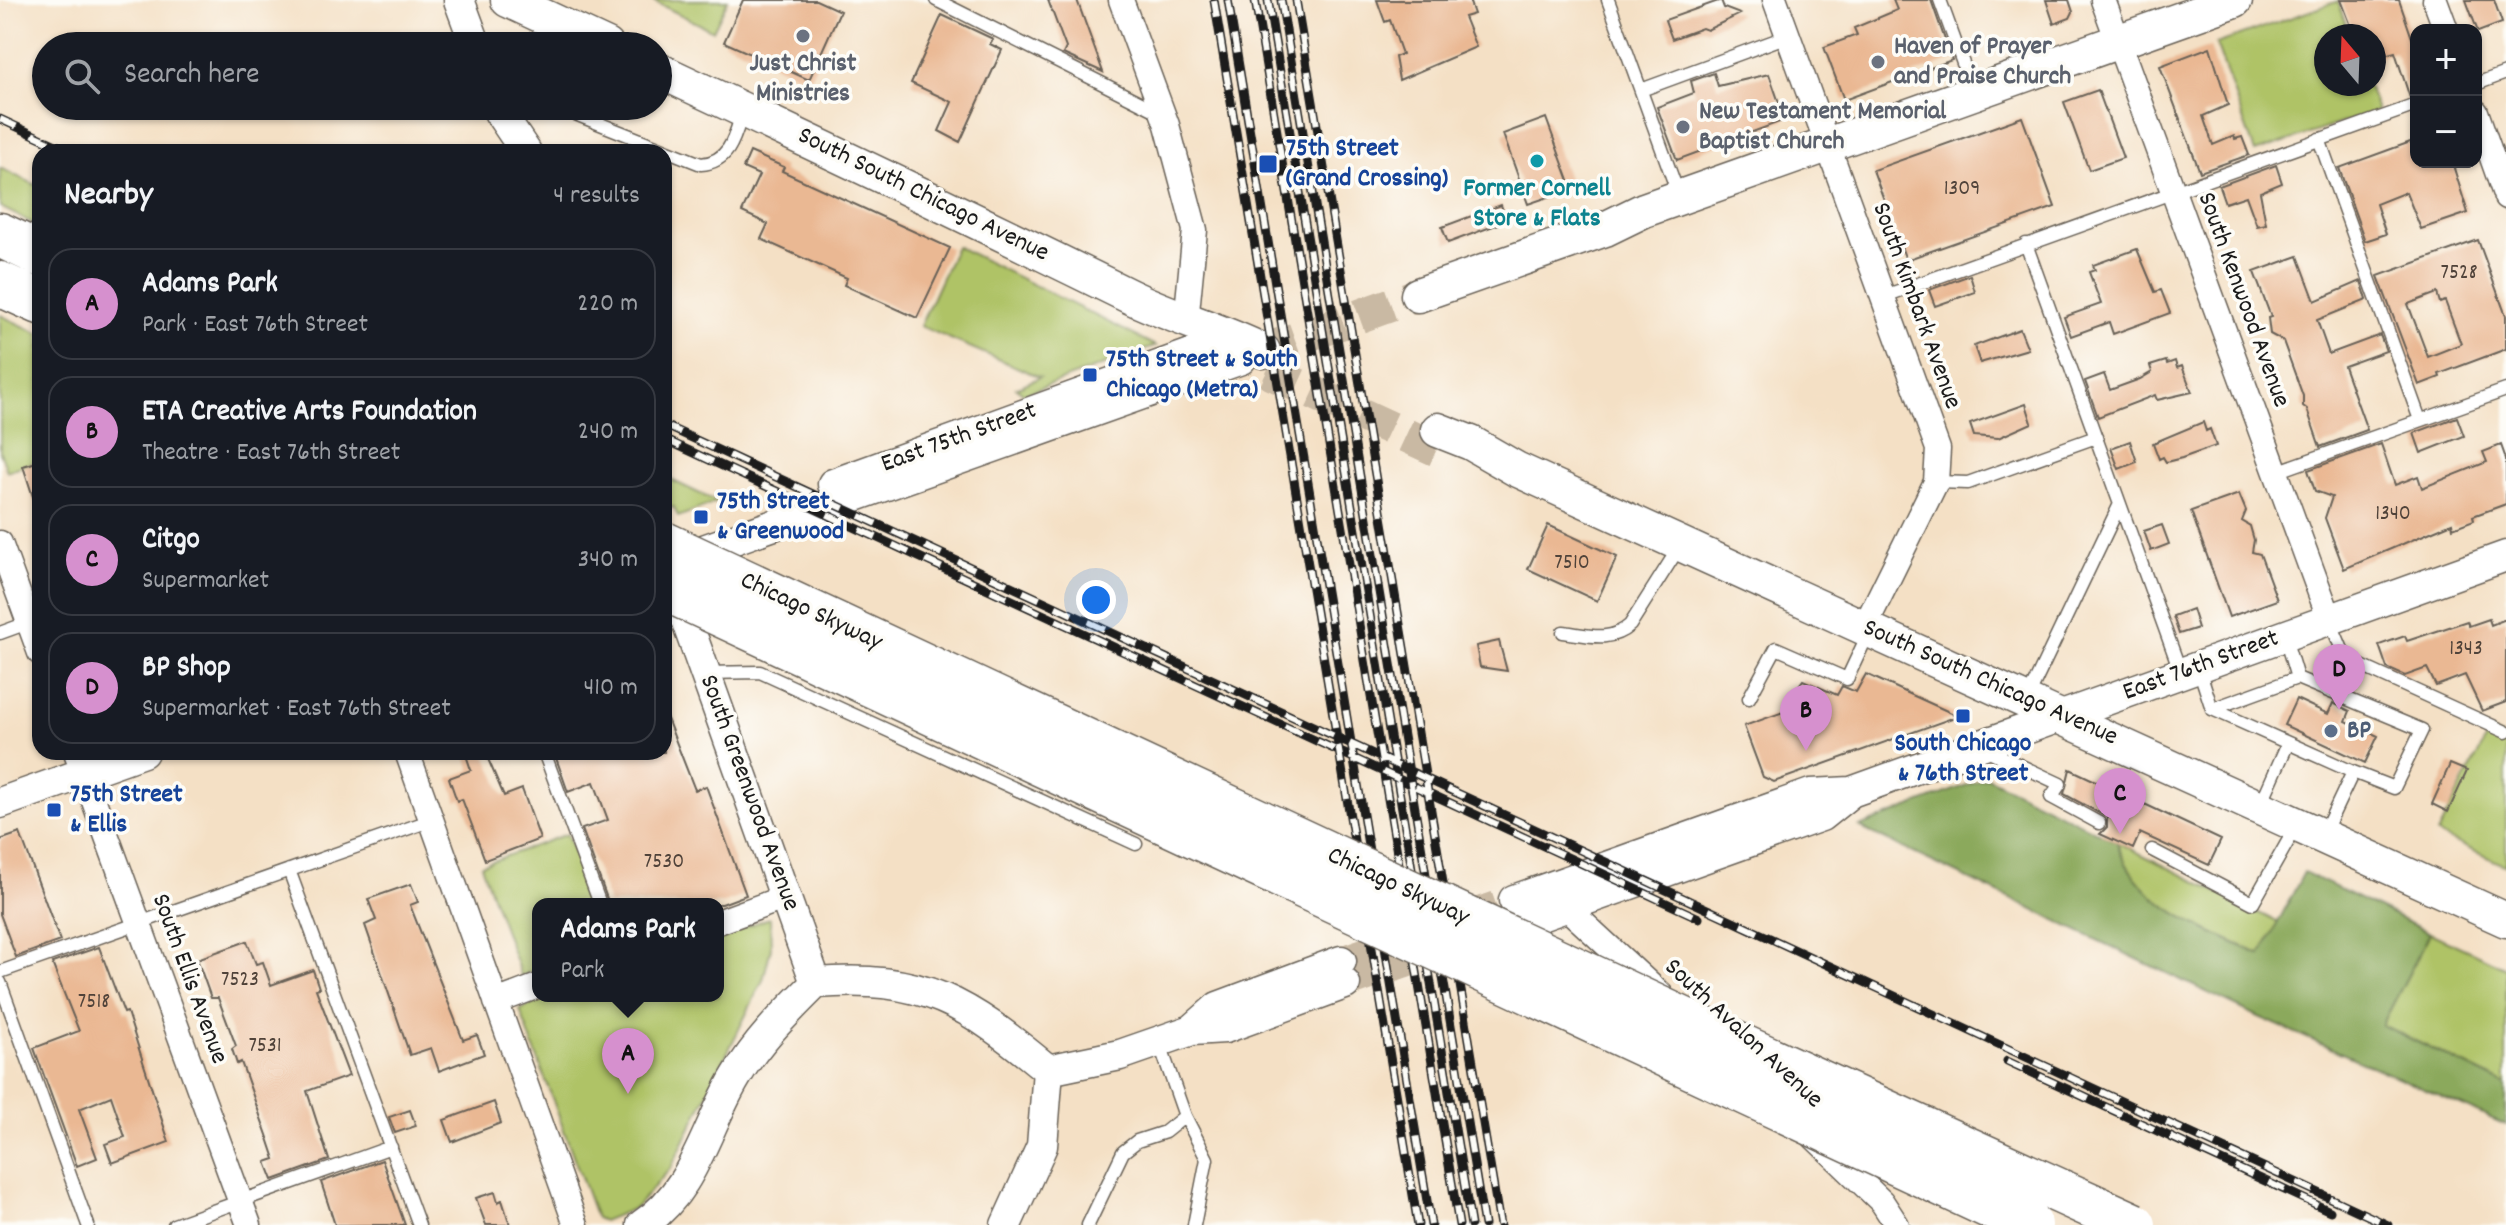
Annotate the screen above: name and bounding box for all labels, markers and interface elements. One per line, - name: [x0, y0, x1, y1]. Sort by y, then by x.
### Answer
- north arrow: [2314, 24, 2386, 96]
- map controls: [2410, 24, 2482, 168]
- button: +: [2410, 24, 2482, 96]
- marker: Just Christ Ministries: [794, 27, 812, 45]
- place label: Haven of Prayer and Praise Church: [1894, 29, 2071, 96]
- search box: [32, 32, 672, 120]
- place label: Just Christ Ministries: [750, 46, 857, 113]
- marker: Haven of Prayer and Praise Church: [1869, 53, 1887, 71]
- icon: search: [60, 54, 104, 98]
- text: Search here: [124, 55, 260, 98]
- place label: New Testament Memorial Baptist Church: [1699, 94, 1947, 161]
- button: −: [2410, 96, 2482, 168]
- street label: South South Chicago Avenue: [791, 118, 1055, 272]
- marker: New Testament Memorial Baptist Church: [1674, 118, 1692, 136]
- place label: 75th Street (Grand Crossing): [1286, 131, 1449, 198]
- marker: Former Cornell Store & Flats: [1528, 152, 1546, 170]
- marker: 75th Street (Grand Crossing): [1257, 153, 1279, 175]
- place label: Former Cornell Store & Flats: [1463, 171, 1612, 238]
- text: Nearby: [64, 172, 153, 221]
- house number: 1309: [1944, 174, 1980, 205]
- text: 4 results: [553, 178, 640, 215]
- street label: South Kenwood Avenue: [2187, 187, 2299, 413]
- street label: South Kimbark Avenue: [1861, 198, 1971, 414]
- house number: 7528: [2440, 258, 2478, 289]
- text: Adams Park: [142, 264, 278, 307]
- text: A: [85, 286, 99, 323]
- text: 220 m: [577, 286, 638, 323]
- text: Park · East 76th Street: [142, 307, 368, 344]
- place label: 75th Street & South Chicago (Metra): [1106, 342, 1298, 409]
- marker: 75th Street & South Chicago (Metra): [1081, 366, 1099, 384]
- text: ETA Creative Arts Foundation: [142, 392, 477, 435]
- street label: East 75th Street: [876, 393, 1042, 483]
- text: B: [86, 414, 98, 451]
- text: 240 m: [578, 414, 638, 451]
- text: Theatre · East 76th Street: [142, 435, 400, 472]
- place label: 75th Street & Greenwood: [717, 484, 844, 551]
- house number: 1340: [2375, 499, 2411, 530]
- marker: 75th Street & Greenwood: [692, 508, 710, 526]
- text: Citgo: [142, 520, 200, 563]
- text: C: [86, 542, 98, 579]
- text: 340 m: [578, 542, 638, 579]
- house number: 7510: [1554, 548, 1590, 579]
- text: Supermarket: [142, 563, 269, 600]
- street label: Chicago Skyway: [734, 563, 889, 661]
- your location: [1076, 580, 1116, 620]
- street label: South South Chicago Avenue: [1857, 610, 2123, 756]
- street label: East 76th Street: [2118, 620, 2285, 711]
- house number: 1343: [2449, 634, 2483, 665]
- pin: D: [2313, 644, 2365, 710]
- text: BP Shop: [142, 648, 231, 691]
- text: D: [85, 670, 99, 707]
- text: 410 m: [584, 670, 638, 707]
- street label: South Greenwood Avenue: [689, 670, 809, 916]
- pin: B: [1780, 685, 1832, 751]
- text: Supermarket · East 76th Street: [142, 691, 451, 728]
- marker: South Chicago & 76th Street: [1954, 707, 1972, 725]
- place label: BP: [2347, 713, 2371, 750]
- marker: BP: [2322, 722, 2340, 740]
- place label: South Chicago & 76th Street: [1895, 726, 2032, 793]
- pin: C: [2094, 768, 2146, 834]
- place label: 75th Street & Ellis: [70, 777, 183, 844]
- marker: 75th Street & Ellis: [45, 801, 63, 819]
- street label: Chicago Skyway: [1321, 838, 1476, 936]
- house number: 7530: [644, 847, 684, 878]
- street label: South Ellis Avenue: [141, 889, 237, 1069]
- popup: [532, 898, 724, 1002]
- text: Adams Park: [560, 910, 696, 953]
- street label: South Avalon Avenue: [1655, 950, 1831, 1118]
- text: Park: [560, 953, 604, 990]
- house number: 7523: [221, 965, 259, 996]
- house number: 7518: [78, 987, 110, 1018]
- pin: A: [602, 1028, 654, 1094]
- house number: 7531: [248, 1031, 282, 1062]

